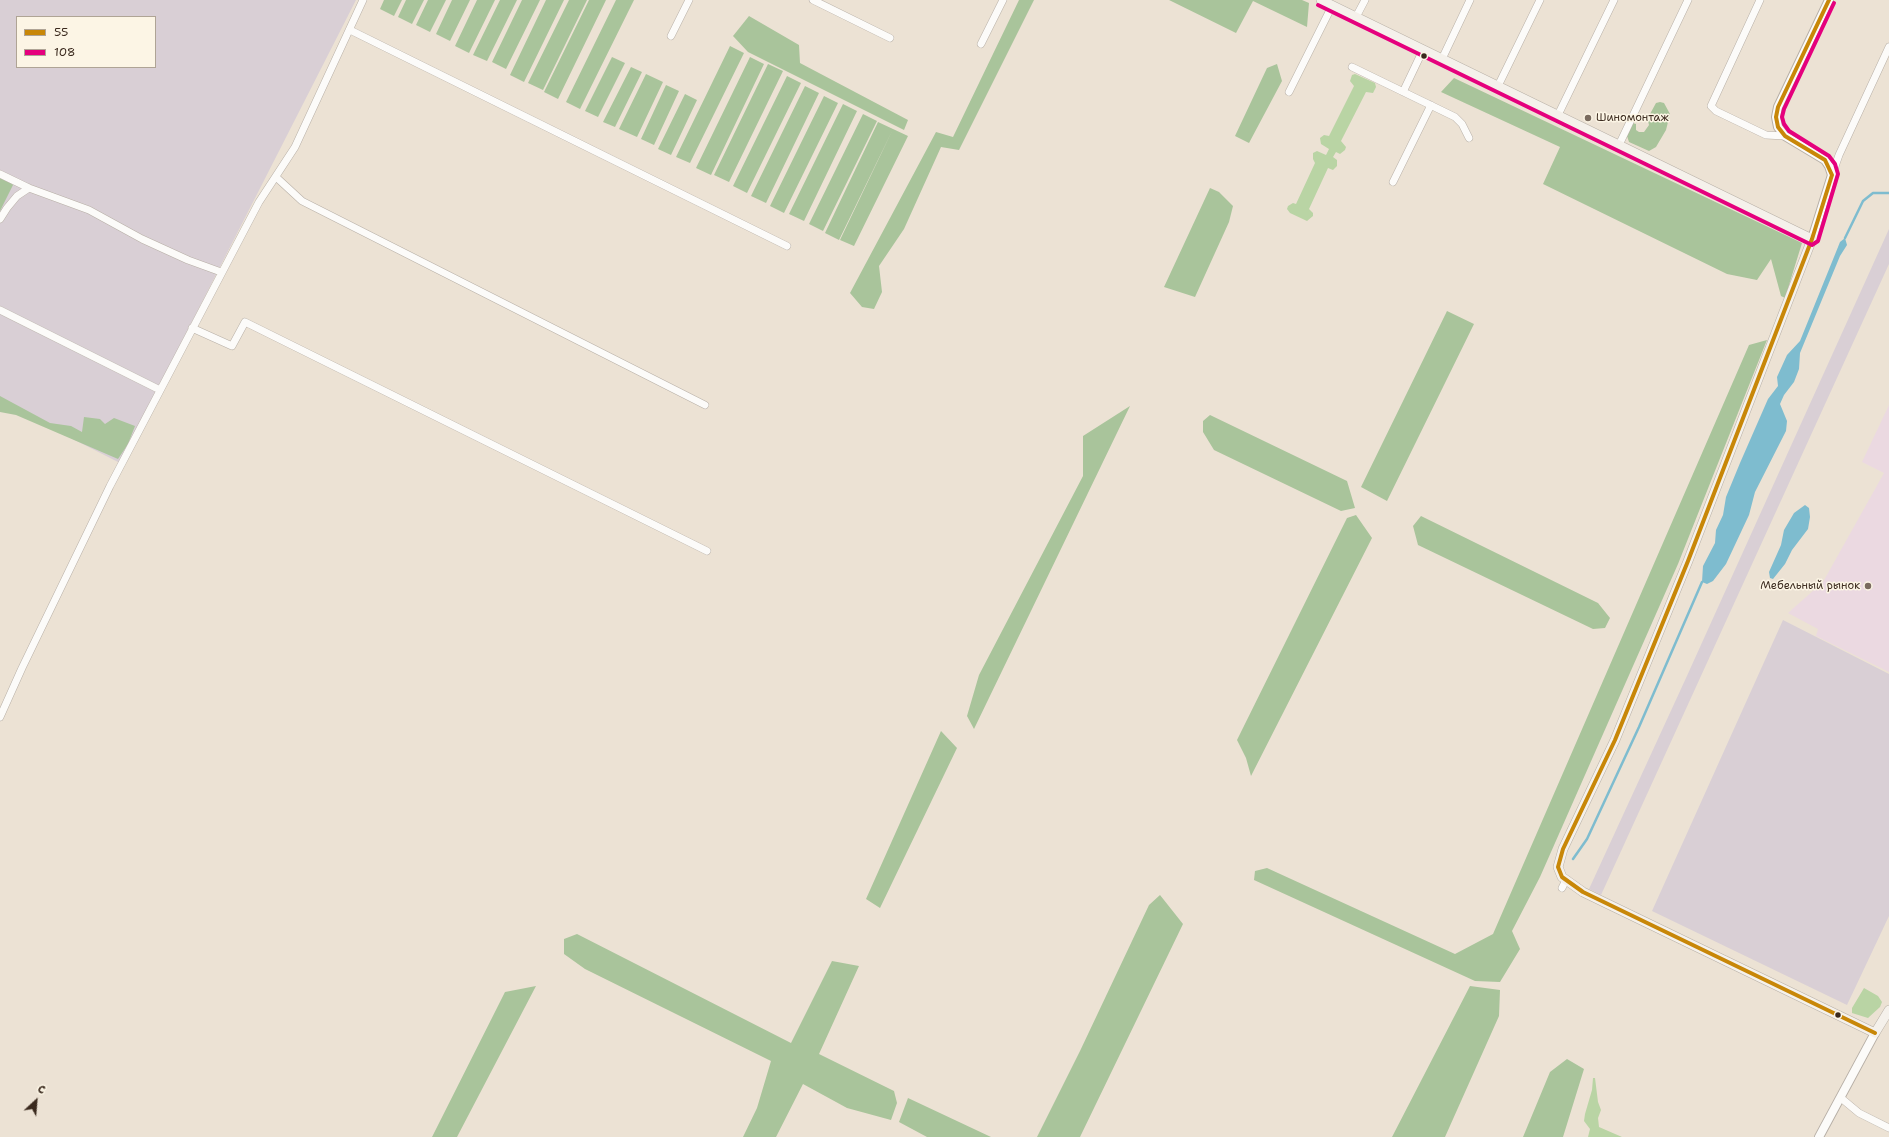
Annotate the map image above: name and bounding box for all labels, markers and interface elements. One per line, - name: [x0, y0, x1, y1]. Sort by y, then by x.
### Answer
- legend: [16, 16, 156, 68]
- text: 55: [54, 24, 68, 40]
- text: 108: [54, 44, 75, 60]
- unlabelled marker: [1419, 51, 1429, 61]
- place label: Шиномонтаж: [1596, 111, 1669, 125]
- marker: Шиномонтаж: [1583, 113, 1593, 123]
- place label: Мебельный рынок: [1760, 579, 1860, 593]
- marker: Мебельный рынок: [1863, 581, 1873, 591]
- unlabelled marker: [1833, 1010, 1843, 1020]
- north arrow: [16, 1081, 56, 1121]
- text: С: [35, 1082, 48, 1098]

